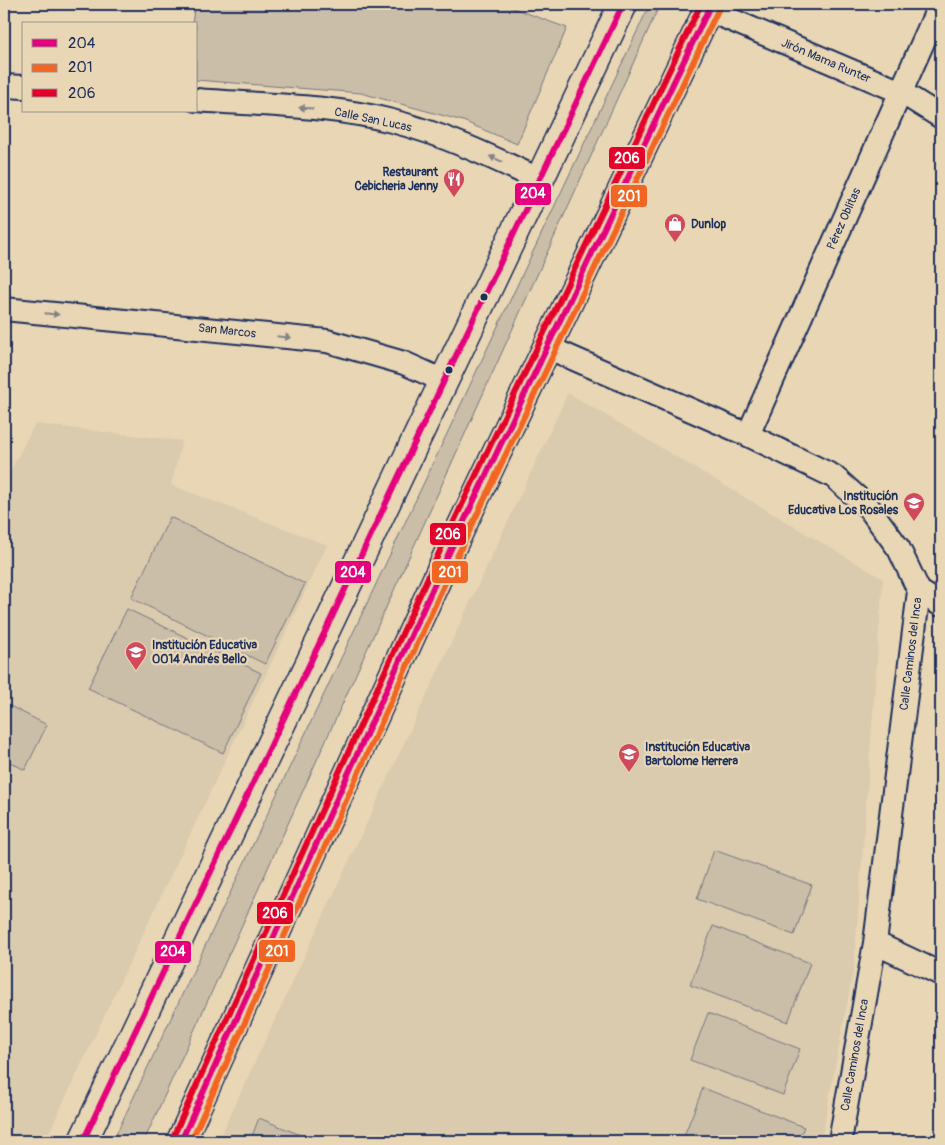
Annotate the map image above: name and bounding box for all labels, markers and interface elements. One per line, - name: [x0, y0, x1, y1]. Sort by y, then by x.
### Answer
- legend: [22, 22, 198, 112]
- text: 204: [68, 34, 96, 53]
- street label: Jirón Mama Runter: [779, 35, 874, 87]
- text: 201: [68, 58, 93, 77]
- text: 206: [68, 84, 95, 103]
- one-way arrow: [298, 104, 314, 112]
- street label: Calle San Lucas: [333, 104, 414, 136]
- line badge: 206: [608, 146, 646, 170]
- text: 206: [614, 150, 640, 167]
- one-way arrow: [488, 155, 503, 163]
- place label: Restaurant Cebicheria Jenny: [355, 165, 439, 194]
- restaurant icon: Restaurant Cebicheria Jenny: [442, 167, 466, 198]
- line badge: 204: [514, 182, 552, 206]
- line badge: 201: [610, 184, 648, 208]
- text: 204: [520, 185, 547, 202]
- street label: Pérez Oblitas: [824, 185, 865, 252]
- text: 201: [618, 188, 640, 205]
- shop icon: Dunlop: [663, 212, 687, 243]
- place label: Dunlop: [691, 217, 727, 232]
- unlabelled marker: [479, 292, 489, 302]
- one-way arrow: [45, 310, 61, 318]
- street label: San Marcos: [197, 321, 257, 342]
- one-way arrow: [276, 333, 292, 341]
- unlabelled marker: [444, 365, 454, 375]
- place label: Institución Educativa Los Rosales: [788, 489, 899, 518]
- school or university icon: Institución Educativa Los Rosales: [902, 491, 926, 522]
- line badge: 206: [429, 522, 467, 546]
- text: 206: [435, 526, 461, 543]
- line badge: 204: [334, 560, 372, 584]
- line badge: 201: [431, 560, 469, 584]
- text: 204: [340, 564, 367, 581]
- text: 201: [439, 564, 461, 581]
- street label: Calle Caminos del Inca: [897, 596, 925, 711]
- place label: Institución Educativa 0014 Andrés Bello: [152, 638, 258, 667]
- school or university icon: Institución Educativa 0014 Andrés Bello: [124, 640, 148, 671]
- place label: Institución Educativa Bartolome Herrera: [645, 740, 751, 769]
- school or university icon: Institución Educativa Bartolome Herrera: [617, 742, 641, 773]
- line badge: 206: [256, 901, 294, 925]
- text: 206: [262, 905, 288, 922]
- line badge: 201: [258, 939, 296, 963]
- line badge: 204: [154, 940, 192, 964]
- text: 204: [160, 943, 187, 960]
- text: 201: [266, 943, 288, 960]
- street label: Calle Caminos del Inca: [838, 997, 872, 1112]

